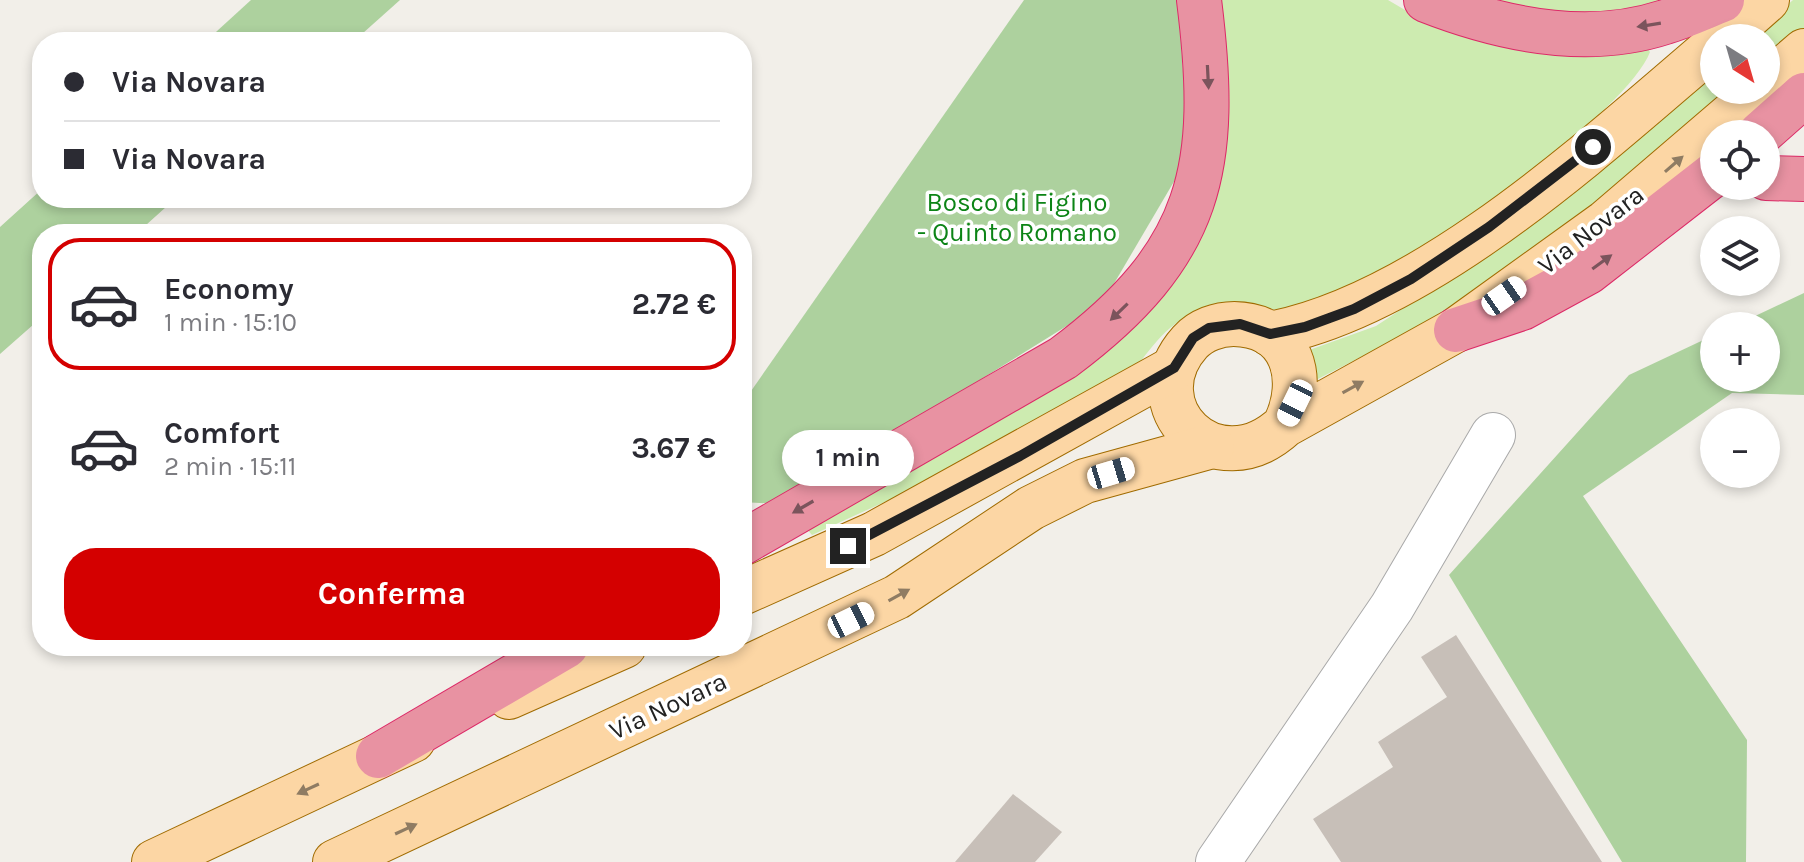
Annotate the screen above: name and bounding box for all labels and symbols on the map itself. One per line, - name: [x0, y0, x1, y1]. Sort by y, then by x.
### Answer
- one-way arrow: [1636, 20, 1661, 32]
- north arrow: [1700, 24, 1780, 104]
- one-way arrow: [1202, 65, 1215, 90]
- route start: [1575, 129, 1611, 165]
- one-way arrow: [1663, 156, 1683, 173]
- street label: Via Novara: [1532, 179, 1650, 281]
- park label: Bosco di Figino - Quinto Romano: [917, 187, 1117, 248]
- one-way arrow: [1592, 254, 1612, 270]
- car: [1477, 272, 1531, 320]
- one-way arrow: [1110, 302, 1129, 321]
- car: [1274, 376, 1316, 430]
- one-way arrow: [1342, 381, 1364, 395]
- callout: 1 min: [782, 430, 914, 486]
- car: [1085, 455, 1137, 491]
- one-way arrow: [792, 500, 815, 514]
- route end: [830, 528, 866, 564]
- one-way arrow: [888, 588, 910, 602]
- car: [824, 599, 878, 641]
- street label: Via Novara: [604, 665, 732, 747]
- one-way arrow: [296, 782, 319, 796]
- one-way arrow: [394, 822, 418, 836]

